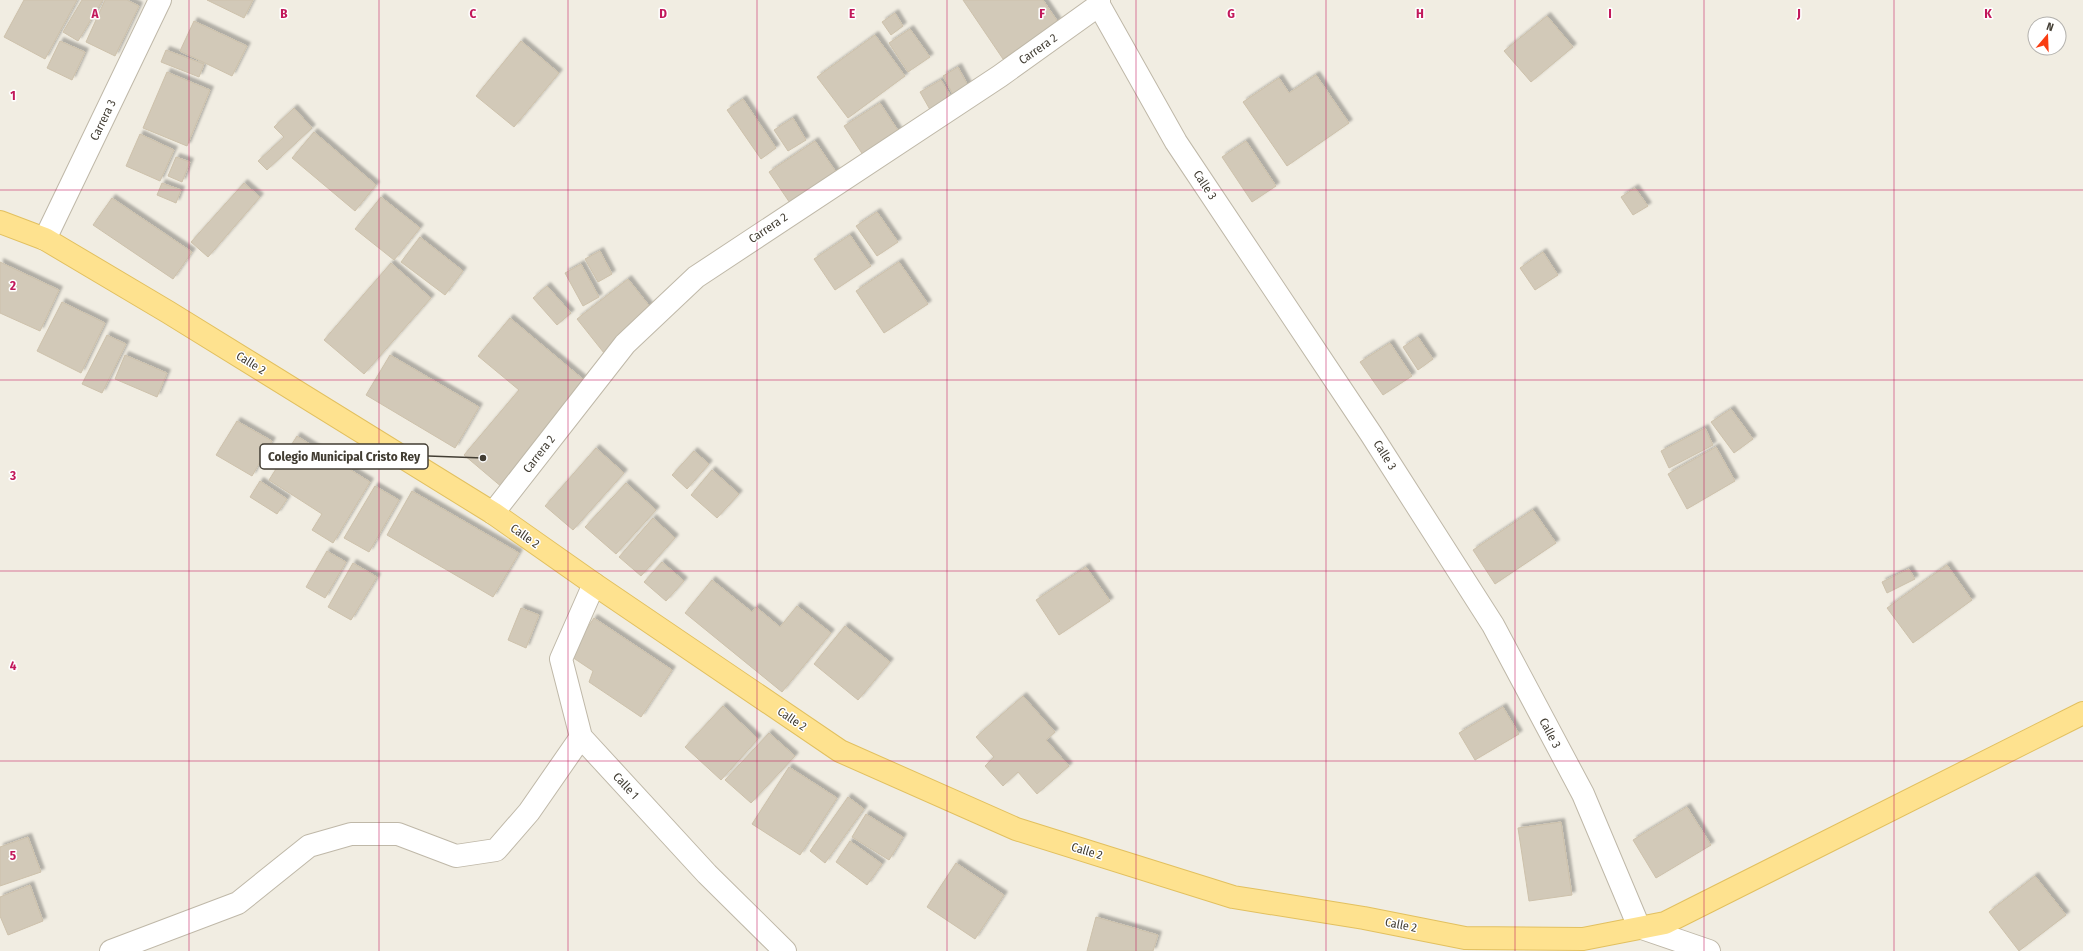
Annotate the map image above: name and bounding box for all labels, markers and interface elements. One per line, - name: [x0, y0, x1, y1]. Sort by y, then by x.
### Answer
- text: A: [90, 6, 99, 21]
- text: B: [280, 6, 288, 21]
- text: C: [470, 6, 477, 21]
- text: D: [659, 6, 667, 21]
- text: E: [849, 6, 855, 21]
- text: F: [1039, 6, 1045, 21]
- text: G: [1227, 6, 1235, 21]
- text: H: [1416, 6, 1424, 21]
- text: I: [1608, 6, 1612, 21]
- text: J: [1796, 6, 1801, 21]
- text: K: [1984, 6, 1992, 21]
- north arrow: [2027, 16, 2067, 56]
- text: N: [2045, 20, 2055, 34]
- street label: Carrera 2: [1016, 31, 1060, 67]
- text: 1: [10, 88, 16, 103]
- street label: Carrera 3: [87, 97, 119, 143]
- street label: Calle 3: [1190, 168, 1220, 202]
- street label: Carrera 2: [746, 210, 790, 246]
- text: 2: [9, 278, 16, 293]
- street label: Calle 2: [234, 349, 268, 377]
- street label: Carrera 2: [520, 432, 558, 476]
- street label: Calle 3: [1371, 438, 1399, 472]
- callout: Colegio Municipal Cristo Rey: [260, 444, 428, 469]
- text: Colegio Municipal Cristo Rey: [268, 449, 421, 464]
- text: 3: [9, 468, 16, 483]
- street label: Calle 2: [508, 521, 542, 551]
- text: 4: [10, 658, 17, 673]
- street label: Calle 2: [775, 704, 809, 734]
- street label: Calle 3: [1536, 716, 1564, 750]
- street label: Calle 1: [610, 770, 642, 802]
- street label: Calle 2: [1070, 840, 1104, 862]
- text: 5: [10, 848, 16, 863]
- street label: Calle 2: [1384, 915, 1418, 935]

